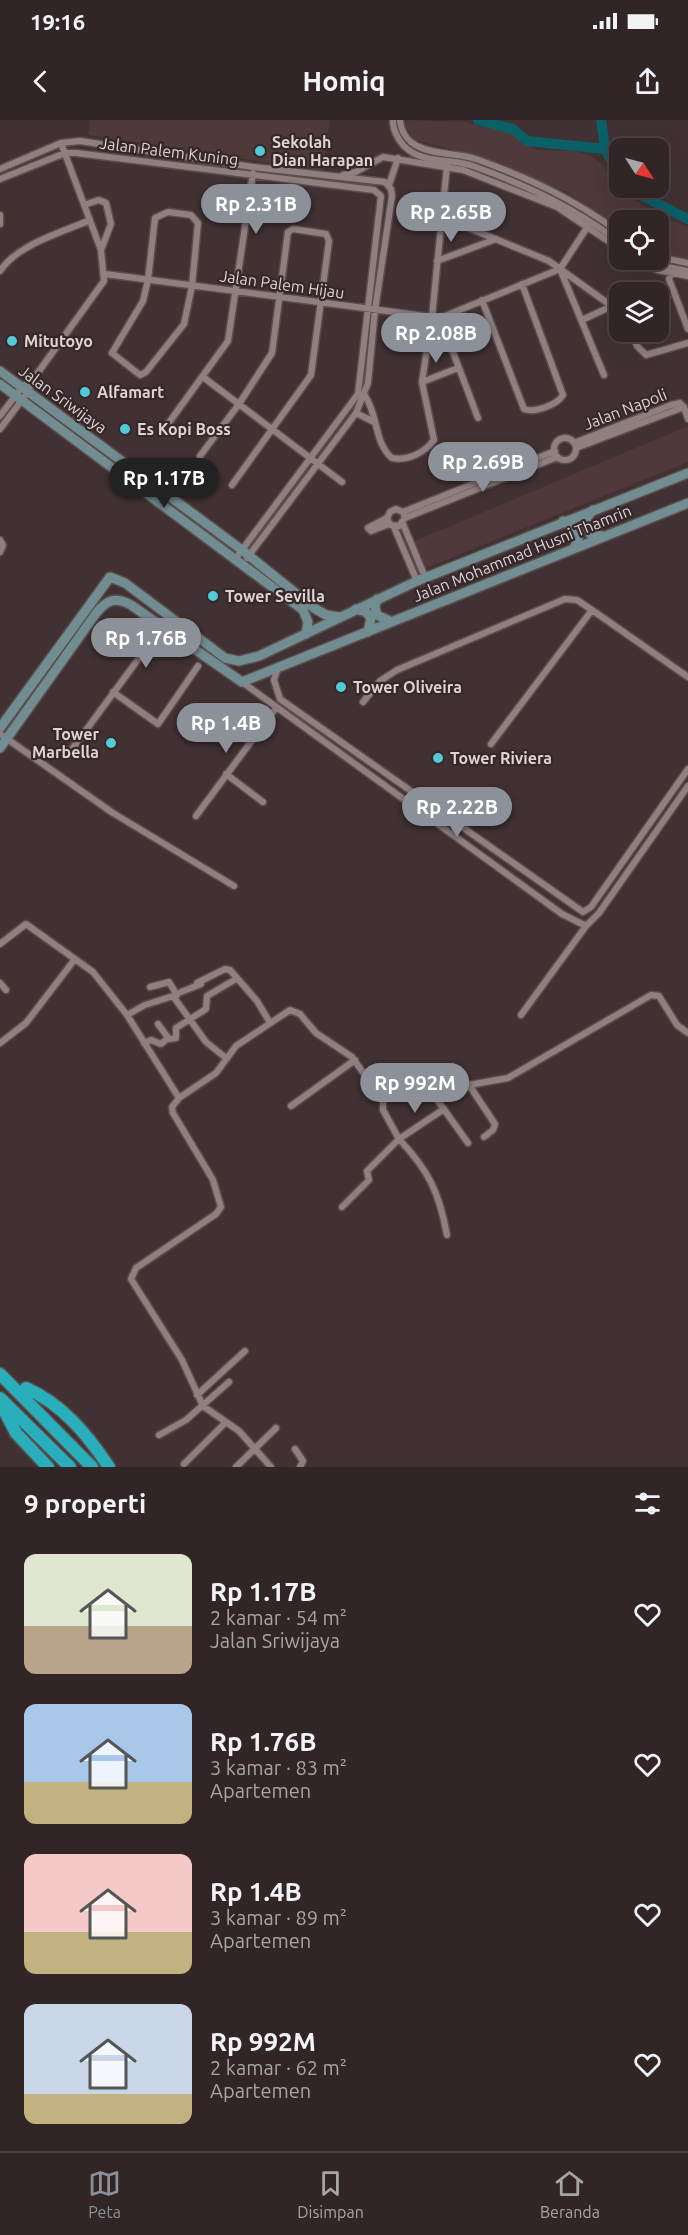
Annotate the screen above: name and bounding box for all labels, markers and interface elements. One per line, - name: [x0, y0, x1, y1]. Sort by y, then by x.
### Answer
- text: 19:16: [30, 9, 85, 34]
- icon: back: [24, 65, 57, 98]
- icon: share: [631, 65, 664, 98]
- text: Homiq: [303, 66, 385, 96]
- place label: Sekolah Dian Harapan: [272, 133, 373, 169]
- street label: Jalan Palem Kuning: [99, 134, 239, 168]
- north arrow: [609, 138, 669, 198]
- map controls: [609, 138, 669, 342]
- marker: Sekolah Dian Harapan: [253, 144, 267, 158]
- pin: Rp 2.31B: [194, 184, 318, 235]
- text: Rp 2.31B: [215, 192, 297, 215]
- pin: Rp 2.65B: [389, 192, 513, 243]
- text: Rp 2.65B: [410, 200, 492, 223]
- button: locate: [609, 210, 669, 270]
- street label: Jalan Palem Hijau: [218, 266, 346, 302]
- button: layers: [609, 282, 669, 342]
- pin: Rp 2.08B: [374, 313, 498, 364]
- text: Rp 2.08B: [395, 321, 477, 344]
- place label: Mitutoyo: [24, 332, 93, 350]
- marker: Mitutoyo: [5, 334, 19, 348]
- street label: Jalan Sriwijaya: [16, 361, 110, 437]
- place label: Alfamart: [97, 383, 164, 401]
- marker: Alfamart: [78, 385, 92, 399]
- street label: Jalan Napoli: [581, 385, 669, 433]
- place label: Es Kopi Boss: [137, 420, 231, 438]
- marker: Es Kopi Boss: [118, 422, 132, 436]
- pin: Rp 2.69B: [421, 442, 545, 493]
- text: Rp 2.69B: [442, 450, 524, 473]
- pin: Rp 1.17B: [102, 458, 226, 509]
- text: Rp 1.17B: [123, 466, 205, 489]
- street label: Jalan Mohammad Husni Thamrin: [410, 501, 634, 605]
- place label: Tower Sevilla: [225, 587, 325, 605]
- marker: Tower Sevilla: [206, 589, 220, 603]
- pin: Rp 1.76B: [84, 618, 208, 669]
- text: Rp 1.76B: [105, 626, 187, 649]
- place label: Tower Oliveira: [353, 678, 462, 696]
- marker: Tower Oliveira: [334, 680, 348, 694]
- pin: Rp 1.4B: [171, 703, 281, 754]
- text: Rp 1.4B: [191, 711, 261, 734]
- place label: Tower Marbella: [32, 725, 99, 761]
- marker: Tower Marbella: [104, 736, 118, 750]
- place label: Tower Riviera: [450, 749, 552, 767]
- marker: Tower Riviera: [431, 751, 445, 765]
- pin: Rp 2.22B: [395, 787, 519, 838]
- text: Rp 2.22B: [416, 795, 498, 818]
- pin: Rp 992M: [360, 1063, 470, 1114]
- text: Rp 992M: [374, 1071, 456, 1094]
- icon: filters: [631, 1487, 664, 1520]
- text: 9 properti: [24, 1489, 146, 1518]
- text: Rp 1.17B: [210, 1577, 316, 1606]
- icon: home: [72, 1578, 144, 1650]
- icon: heart: [631, 1598, 664, 1631]
- text: 2 kamar · 54 m²: [210, 1606, 347, 1629]
- text: Jalan Sriwijaya: [210, 1629, 340, 1652]
- text: Rp 1.76B: [210, 1727, 316, 1756]
- icon: home: [72, 1728, 144, 1800]
- icon: heart: [631, 1748, 664, 1781]
- text: 3 kamar · 83 m²: [210, 1756, 347, 1779]
- text: Apartemen: [210, 1779, 311, 1802]
- text: Rp 1.4B: [210, 1877, 302, 1906]
- icon: home: [72, 1878, 144, 1950]
- icon: heart: [631, 1898, 664, 1931]
- text: 3 kamar · 89 m²: [210, 1906, 347, 1929]
- text: Apartemen: [210, 1929, 311, 1952]
- text: Rp 992M: [210, 2027, 316, 2056]
- icon: home: [72, 2028, 144, 2100]
- icon: heart: [631, 2048, 664, 2081]
- text: 2 kamar · 62 m²: [210, 2056, 347, 2079]
- text: Apartemen: [210, 2079, 311, 2102]
- tab: Peta: [88, 2167, 121, 2221]
- tab: Disimpan: [297, 2167, 364, 2221]
- tab: Beranda: [540, 2167, 600, 2221]

